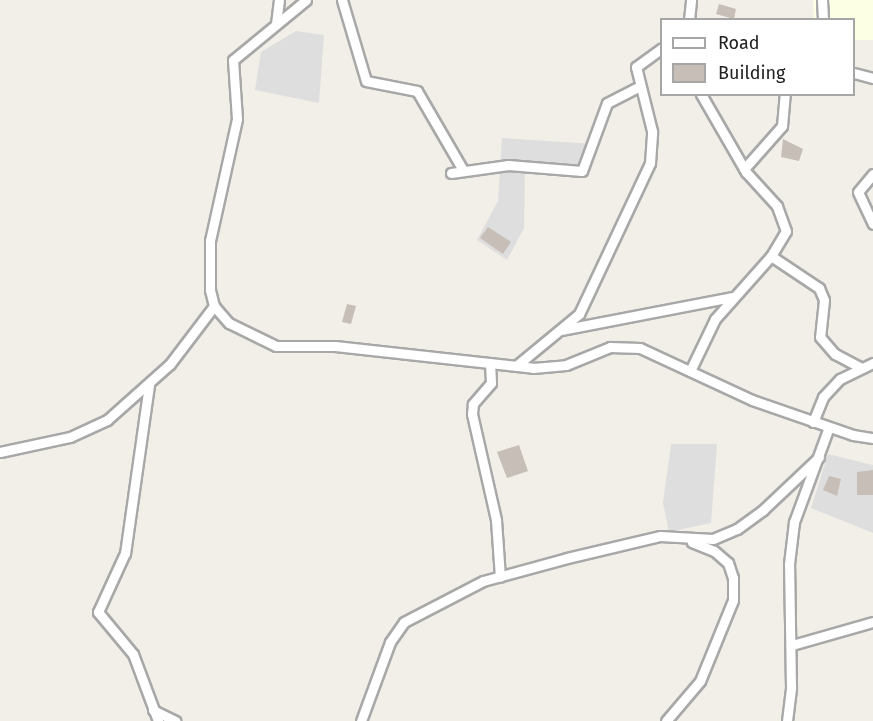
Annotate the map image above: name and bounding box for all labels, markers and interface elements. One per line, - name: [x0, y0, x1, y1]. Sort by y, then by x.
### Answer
- legend: [660, 18, 855, 96]
- text: Road: [718, 32, 760, 54]
- text: Building: [718, 62, 785, 84]

